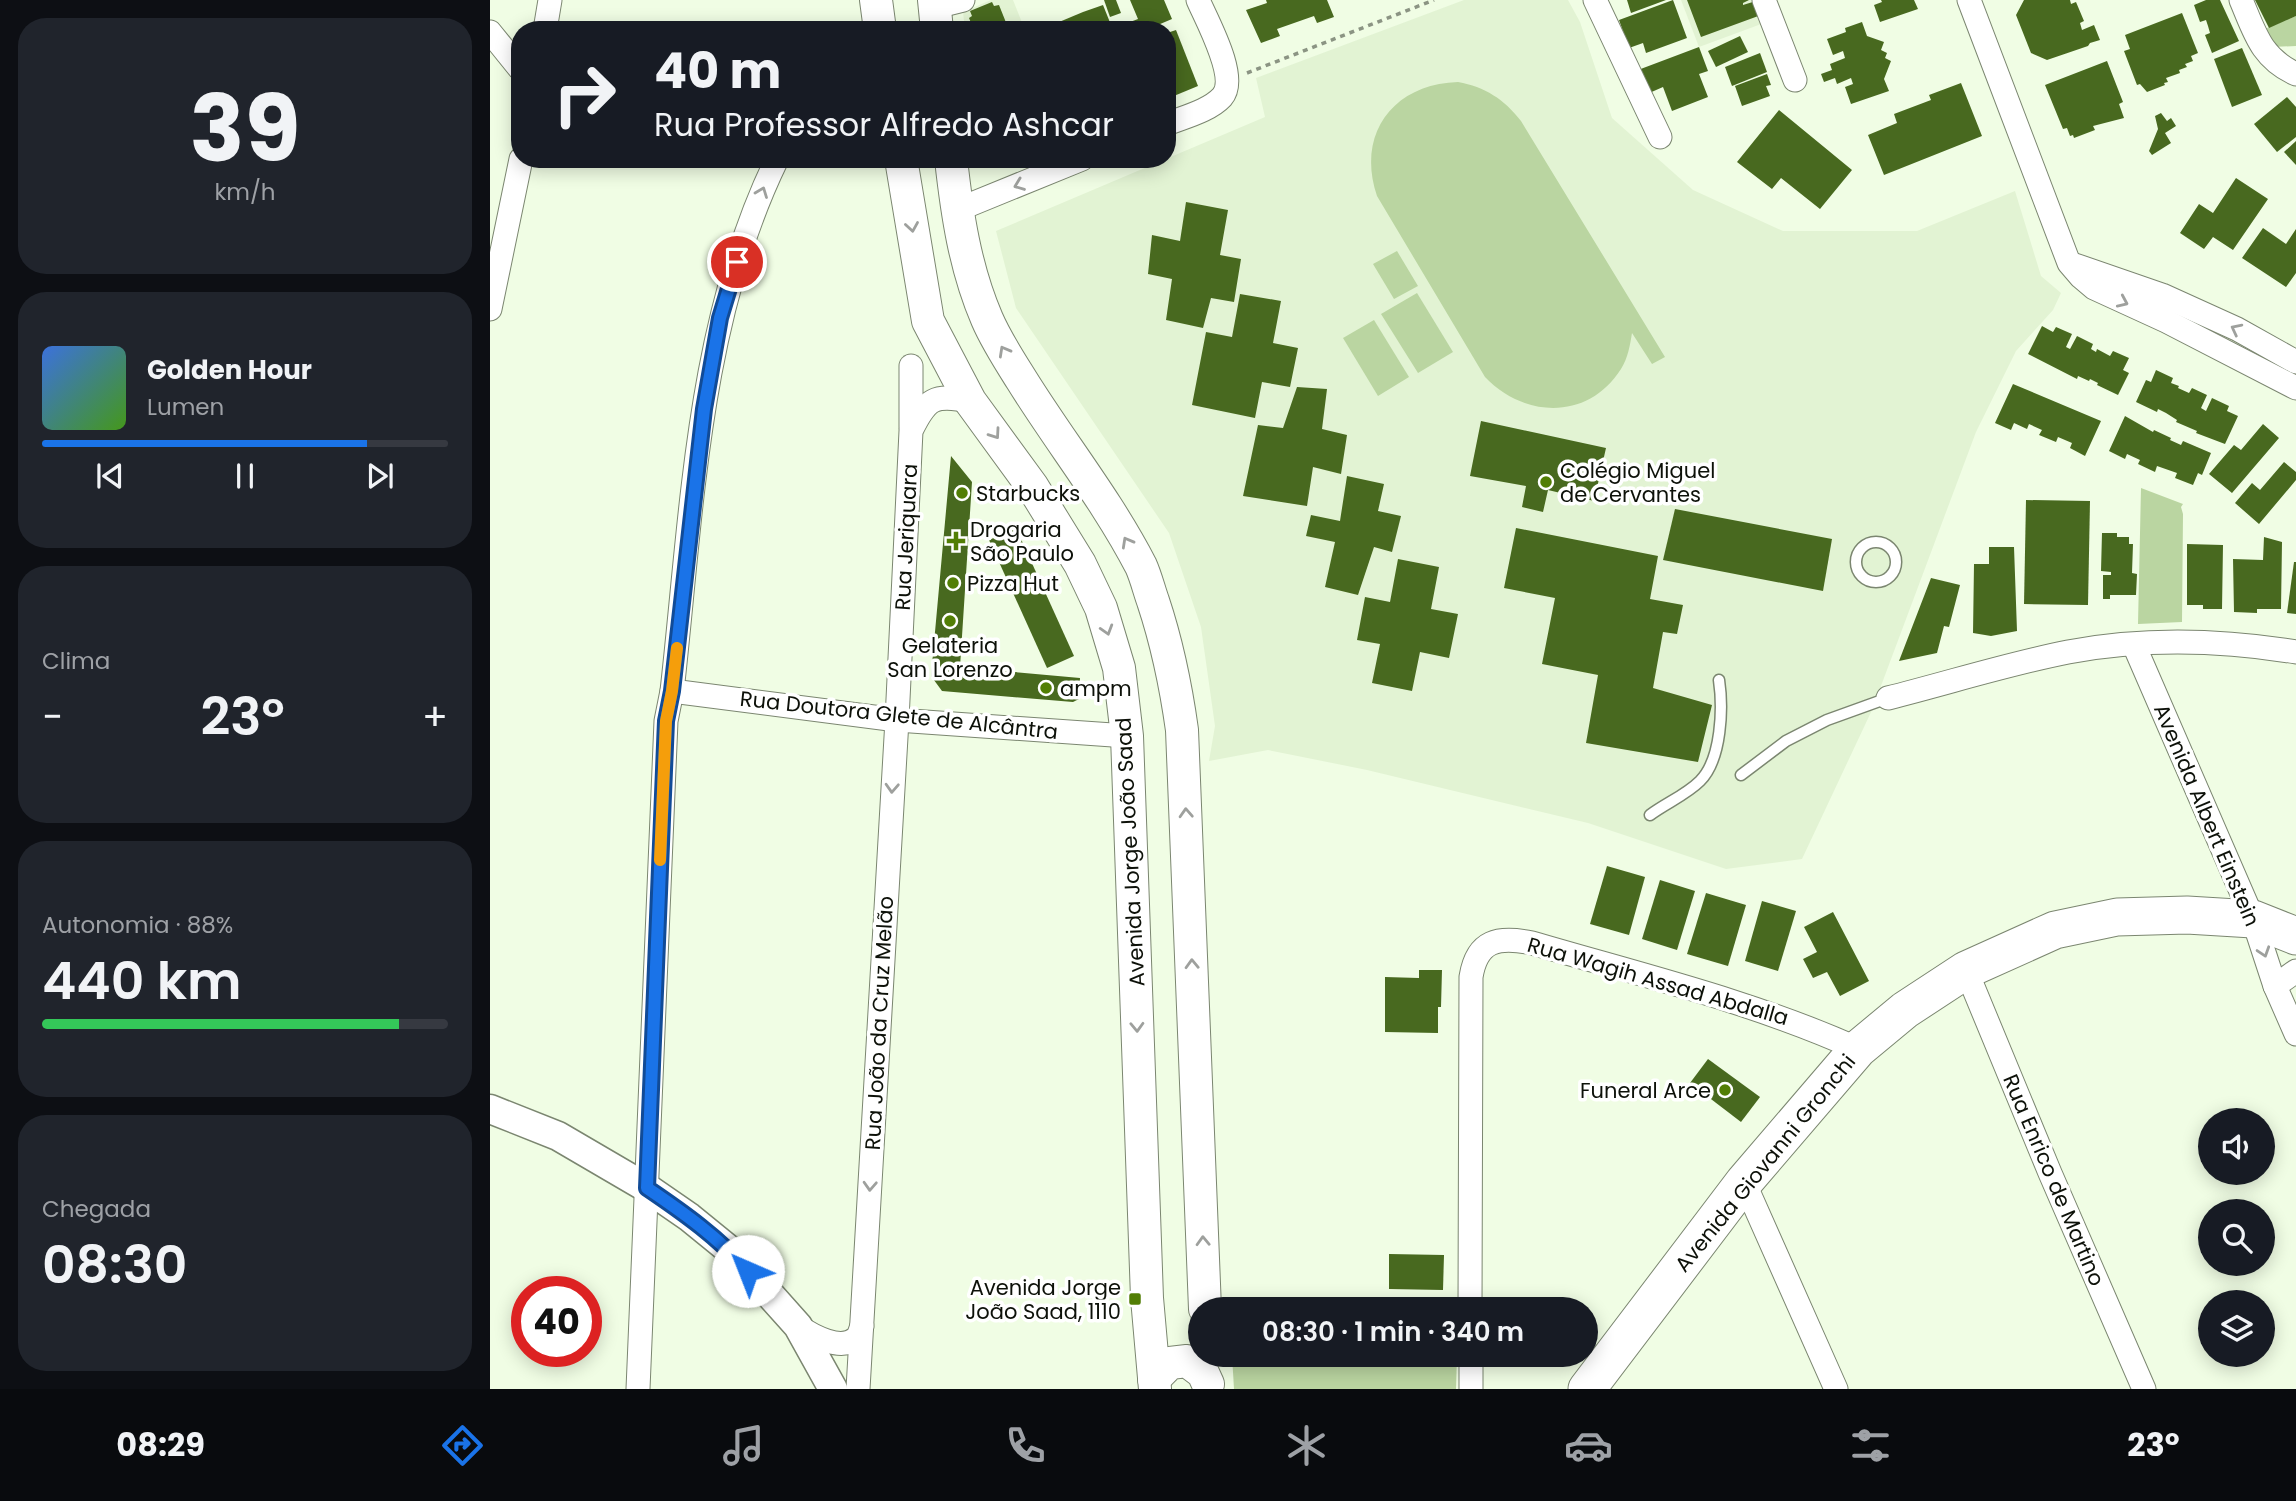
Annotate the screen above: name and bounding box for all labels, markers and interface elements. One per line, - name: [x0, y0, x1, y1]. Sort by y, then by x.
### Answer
- text: 40 m: [654, 37, 781, 105]
- icon: right: [539, 49, 630, 140]
- text: 39: [189, 65, 301, 193]
- text: Rua Professor Alfredo Ashcar: [654, 102, 1114, 147]
- text: km/h: [214, 176, 276, 208]
- one-way arrow: [1014, 176, 1026, 190]
- one-way arrow: [753, 187, 767, 199]
- one-way arrow: [904, 221, 919, 233]
- pin: [707, 232, 767, 292]
- icon: arrive: [718, 243, 756, 281]
- one-way arrow: [2116, 294, 2128, 308]
- one-way arrow: [2231, 324, 2243, 338]
- one-way arrow: [999, 346, 1012, 359]
- text: Golden Hour: [147, 352, 312, 388]
- text: Lumen: [147, 391, 224, 423]
- one-way arrow: [987, 426, 999, 439]
- place label: Colégio Miguel de Cervantes: [1560, 456, 1715, 509]
- icon: previous: [91, 457, 129, 495]
- icon: pause: [226, 457, 264, 495]
- icon: next: [361, 457, 399, 495]
- street label: Rua Jeriquara: [888, 463, 924, 611]
- marker: Colégio Miguel de Cervantes: [1538, 474, 1554, 490]
- place label: Starbucks: [976, 479, 1080, 508]
- marker: Starbucks: [954, 485, 970, 501]
- place label: Drogaria São Paulo: [970, 515, 1074, 568]
- marker: Drogaria São Paulo: [948, 533, 964, 549]
- one-way arrow: [1122, 537, 1135, 550]
- place label: Pizza Hut: [967, 569, 1059, 598]
- marker: Pizza Hut: [945, 575, 961, 591]
- marker: Gelateria San Lorenzo: [942, 613, 958, 629]
- one-way arrow: [1099, 624, 1114, 636]
- place label: Gelateria San Lorenzo: [887, 631, 1013, 684]
- text: Clima: [42, 645, 110, 677]
- place label: ampm: [1060, 674, 1132, 703]
- text: 23°: [200, 680, 285, 753]
- marker: ampm: [1038, 680, 1054, 696]
- street label: Rua Doutora Glete de Alcântra: [739, 684, 1059, 746]
- text: −: [42, 690, 63, 743]
- text: +: [422, 690, 448, 743]
- street label: Avenida Albert Einstein: [2147, 699, 2267, 931]
- street label: Avenida Jorge João Saad: [1108, 717, 1152, 987]
- one-way arrow: [885, 783, 900, 794]
- one-way arrow: [1178, 808, 1193, 819]
- street label: Rua João da Cruz Melão: [858, 895, 900, 1151]
- text: Autonomia · 88%: [42, 909, 233, 941]
- street label: Rua Wagih Assad Abdalla: [1524, 930, 1792, 1032]
- text: 440 km: [42, 944, 242, 1017]
- one-way arrow: [2256, 946, 2270, 958]
- one-way arrow: [1185, 959, 1200, 970]
- one-way arrow: [1130, 1022, 1145, 1033]
- street label: Avenida Giovanni Gronchi: [1668, 1048, 1862, 1278]
- street label: Rua Enrico de Martino: [1996, 1070, 2112, 1290]
- place label: Funeral Arce: [1580, 1076, 1711, 1105]
- marker: Funeral Arce: [1717, 1082, 1733, 1098]
- map controls: [2198, 1108, 2275, 1367]
- button: sound: [2198, 1108, 2275, 1185]
- one-way arrow: [863, 1181, 878, 1192]
- text: Chegada: [42, 1193, 151, 1225]
- button: search: [2198, 1199, 2275, 1276]
- text: 08:30: [42, 1228, 187, 1301]
- position arrow: [711, 1234, 785, 1308]
- one-way arrow: [1195, 1235, 1210, 1246]
- place label: Avenida Jorge João Saad, 1110: [965, 1273, 1121, 1326]
- speed limit sign: 40: [511, 1276, 602, 1367]
- button: layers: [2198, 1290, 2275, 1367]
- marker: Avenida Jorge João Saad, 1110: [1127, 1291, 1143, 1307]
- text: 08:30 · 1 min · 340 m: [1262, 1314, 1524, 1350]
- icon: directions: [438, 1421, 487, 1470]
- icon: music: [719, 1421, 768, 1470]
- icon: phone: [1001, 1421, 1050, 1470]
- icon: climate: [1282, 1421, 1331, 1470]
- icon: car: [1564, 1421, 1613, 1470]
- icon: filters: [1846, 1421, 1895, 1470]
- text: 08:29: [116, 1422, 205, 1467]
- text: 23°: [2127, 1422, 2180, 1467]

